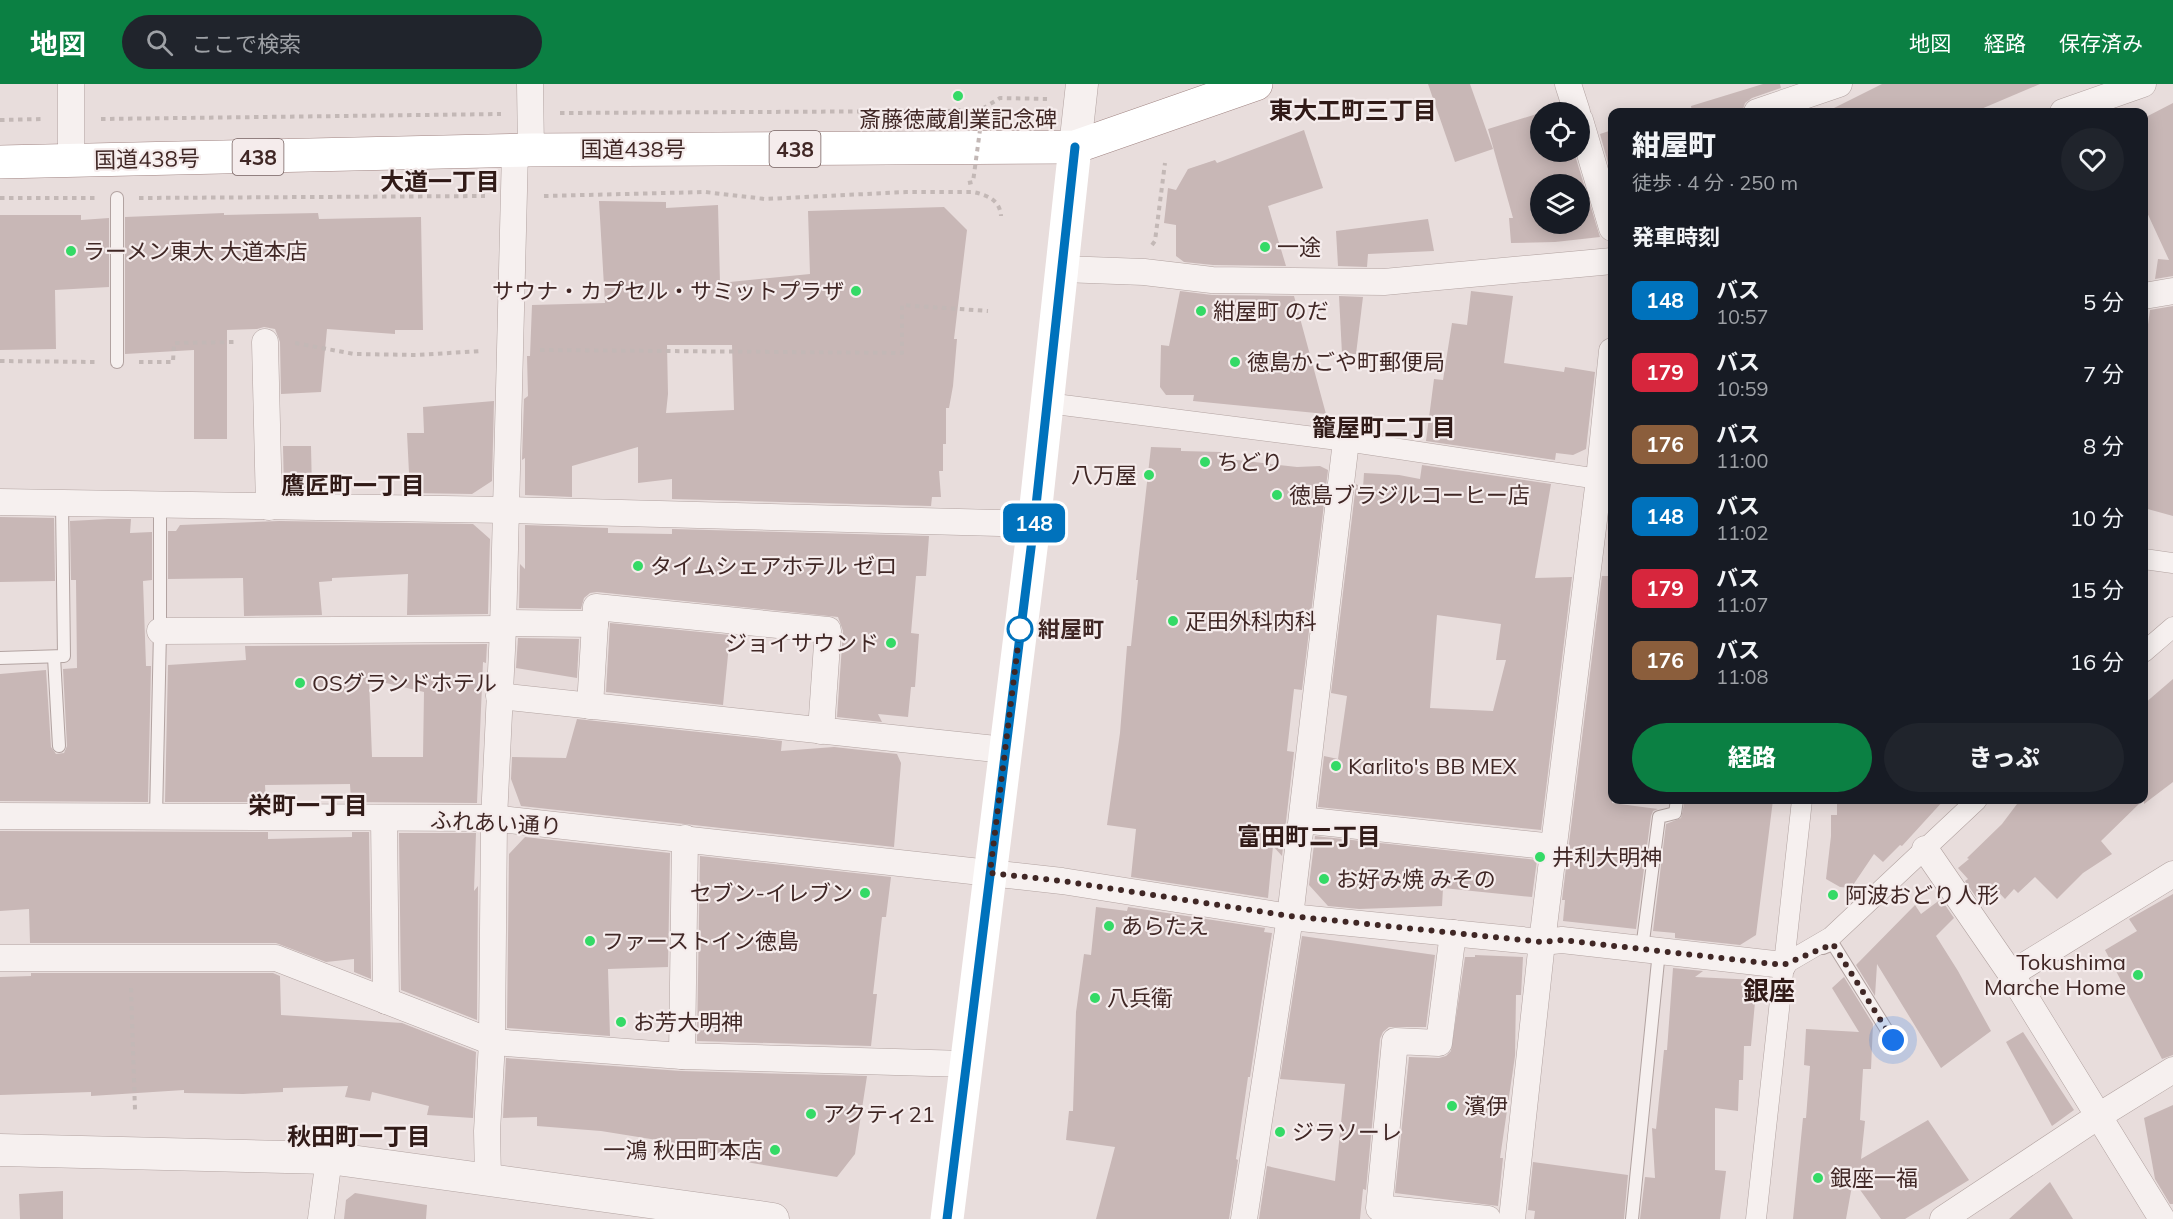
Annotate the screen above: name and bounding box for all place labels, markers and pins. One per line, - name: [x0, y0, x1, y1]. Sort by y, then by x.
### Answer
- marker: 斎藤徳蔵創業記念碑: [951, 89, 965, 103]
- place label: 斎藤徳蔵創業記念碑: [859, 105, 1057, 133]
- place label: 一途: [1277, 233, 1321, 261]
- place label: ラーメン東大 大道本店: [83, 237, 308, 265]
- marker: 一途: [1258, 240, 1272, 254]
- marker: ラーメン東大 大道本店: [64, 244, 78, 258]
- place label: サウナ・カプセル・サミットプラザ: [492, 277, 844, 305]
- marker: サウナ・カプセル・サミットプラザ: [849, 284, 863, 298]
- place label: 紺屋町 のだ: [1213, 297, 1329, 325]
- marker: 紺屋町 のだ: [1194, 304, 1208, 318]
- place label: 徳島かごや町郵便局: [1247, 348, 1445, 376]
- marker: 徳島かごや町郵便局: [1228, 355, 1242, 369]
- place label: ちどり: [1217, 448, 1283, 476]
- marker: ちどり: [1198, 455, 1212, 469]
- place label: 八万屋: [1071, 461, 1137, 489]
- marker: 八万屋: [1142, 468, 1156, 482]
- place label: 徳島ブラジルコーヒー店: [1289, 481, 1530, 509]
- marker: 徳島ブラジルコーヒー店: [1270, 488, 1284, 502]
- place label: タイムシェアホテル ゼロ: [650, 552, 897, 580]
- marker: タイムシェアホテル ゼロ: [631, 559, 645, 573]
- place label: 疋田外科内科: [1185, 607, 1317, 635]
- marker: 疋田外科内科: [1166, 614, 1180, 628]
- place label: 紺屋町: [1038, 615, 1104, 643]
- marker: 紺屋町: [1007, 616, 1033, 642]
- place label: ジョイサウンド: [725, 629, 879, 657]
- marker: ジョイサウンド: [884, 636, 898, 650]
- place label: OSグランドホテル: [312, 669, 497, 697]
- marker: OSグランドホテル: [293, 676, 307, 690]
- place label: Karlito's BB MEX: [1348, 752, 1518, 780]
- marker: Karlito's BB MEX: [1329, 759, 1343, 773]
- place label: 井利大明神: [1552, 843, 1662, 871]
- marker: 井利大明神: [1533, 850, 1547, 864]
- place label: お好み焼 みその: [1336, 865, 1496, 893]
- marker: お好み焼 みその: [1317, 872, 1331, 886]
- place label: セブン-イレブン: [690, 879, 853, 907]
- place label: 阿波おどり人形: [1845, 881, 1999, 909]
- marker: セブン-イレブン: [858, 886, 872, 900]
- marker: 阿波おどり人形: [1826, 888, 1840, 902]
- place label: あらたえ: [1121, 912, 1209, 940]
- marker: あらたえ: [1102, 919, 1116, 933]
- place label: ファーストイン徳島: [602, 927, 799, 955]
- marker: ファーストイン徳島: [583, 934, 597, 948]
- place label: Tokushima Marche Home: [1984, 948, 2126, 1001]
- marker: Tokushima Marche Home: [2131, 968, 2145, 982]
- place label: 八兵衛: [1107, 984, 1173, 1012]
- marker: 八兵衛: [1088, 991, 1102, 1005]
- place label: お芳大明神: [633, 1008, 743, 1036]
- marker: お芳大明神: [614, 1015, 628, 1029]
- place label: 濱伊: [1464, 1092, 1508, 1120]
- marker: 濱伊: [1445, 1099, 1459, 1113]
- place label: アクティ21: [823, 1100, 935, 1128]
- marker: アクティ21: [804, 1107, 818, 1121]
- place label: ジラソーレ: [1292, 1118, 1402, 1146]
- marker: ジラソーレ: [1273, 1125, 1287, 1139]
- place label: 一鴻 秋田町本店: [603, 1136, 763, 1164]
- marker: 一鴻 秋田町本店: [768, 1143, 782, 1157]
- place label: 銀座一福: [1830, 1164, 1918, 1192]
- marker: 銀座一福: [1811, 1171, 1825, 1185]

